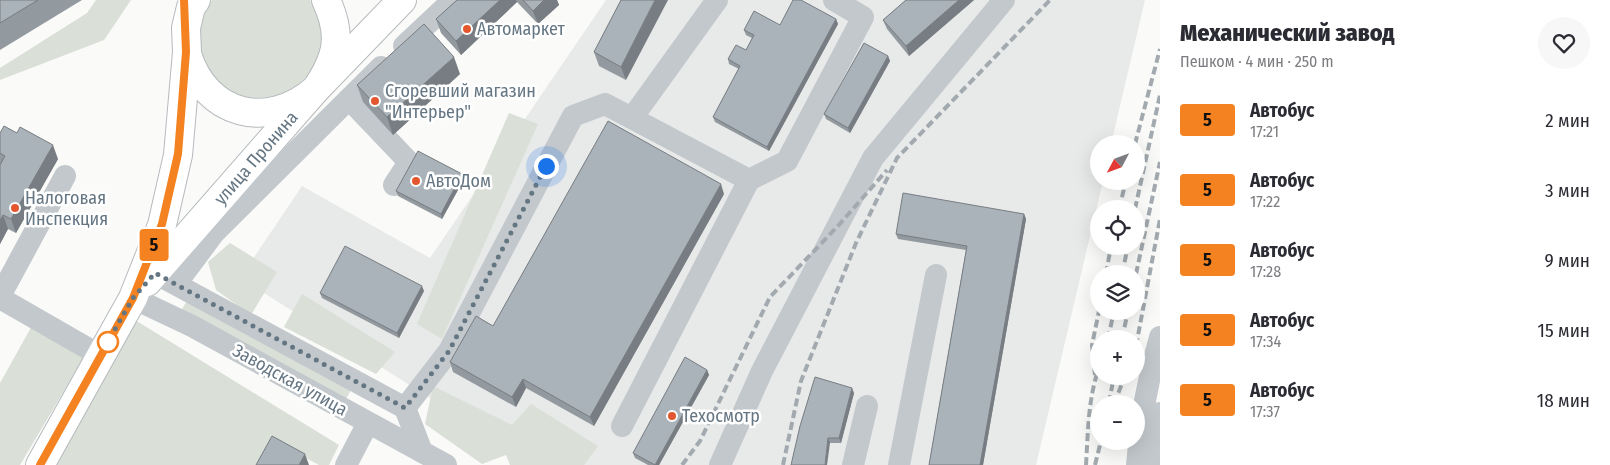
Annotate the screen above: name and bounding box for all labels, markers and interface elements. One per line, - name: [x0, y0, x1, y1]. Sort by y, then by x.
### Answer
- button: heart: [1538, 17, 1590, 69]
- place label: Автомаркет: [477, 18, 566, 40]
- text: Механический завод: [1180, 19, 1395, 47]
- marker: Автомаркет: [461, 23, 473, 35]
- text: Пешком · 4 мин · 250 m: [1180, 52, 1333, 71]
- place label: Сгоревший магазин "Интерьер": [385, 80, 536, 123]
- marker: Сгоревший магазин "Интерьер": [369, 95, 381, 107]
- text: Автобус: [1250, 99, 1314, 122]
- street label: улица Пронина: [209, 107, 303, 209]
- text: 5: [1203, 109, 1212, 131]
- text: 2 мин: [1545, 109, 1590, 132]
- text: 17:21: [1250, 122, 1279, 141]
- north arrow: [1090, 135, 1145, 190]
- map controls: [1090, 135, 1145, 450]
- your location: [534, 154, 559, 179]
- text: Автобус: [1250, 169, 1314, 192]
- place label: АвтоДом: [426, 170, 491, 192]
- marker: АвтоДом: [410, 175, 422, 187]
- text: 5: [1203, 179, 1212, 201]
- text: 3 мин: [1545, 179, 1590, 202]
- place label: Налоговая Инспекция: [25, 187, 108, 230]
- text: 17:22: [1250, 192, 1280, 211]
- button: locate: [1090, 200, 1145, 255]
- marker: Налоговая Инспекция: [9, 202, 21, 214]
- line badge: 5: [138, 229, 170, 261]
- text: 5: [150, 234, 158, 256]
- text: Автобус: [1250, 239, 1314, 262]
- text: 5: [1203, 249, 1212, 271]
- text: 9 мин: [1544, 249, 1590, 272]
- text: 17:28: [1250, 262, 1281, 281]
- button: layers: [1090, 265, 1145, 320]
- text: Автобус: [1250, 309, 1314, 332]
- text: 5: [1203, 319, 1212, 341]
- text: 15 мин: [1538, 319, 1590, 342]
- button: +: [1090, 330, 1145, 385]
- unlabelled marker: [97, 331, 119, 353]
- text: 17:34: [1250, 332, 1281, 351]
- street label: Заводская улица: [229, 339, 351, 421]
- text: Автобус: [1250, 379, 1314, 402]
- text: 5: [1203, 389, 1212, 411]
- text: 18 мин: [1537, 389, 1590, 412]
- button: −: [1090, 395, 1145, 450]
- text: 17:37: [1250, 402, 1280, 421]
- place label: Техосмотр: [682, 405, 760, 427]
- marker: Техосмотр: [666, 410, 678, 422]

